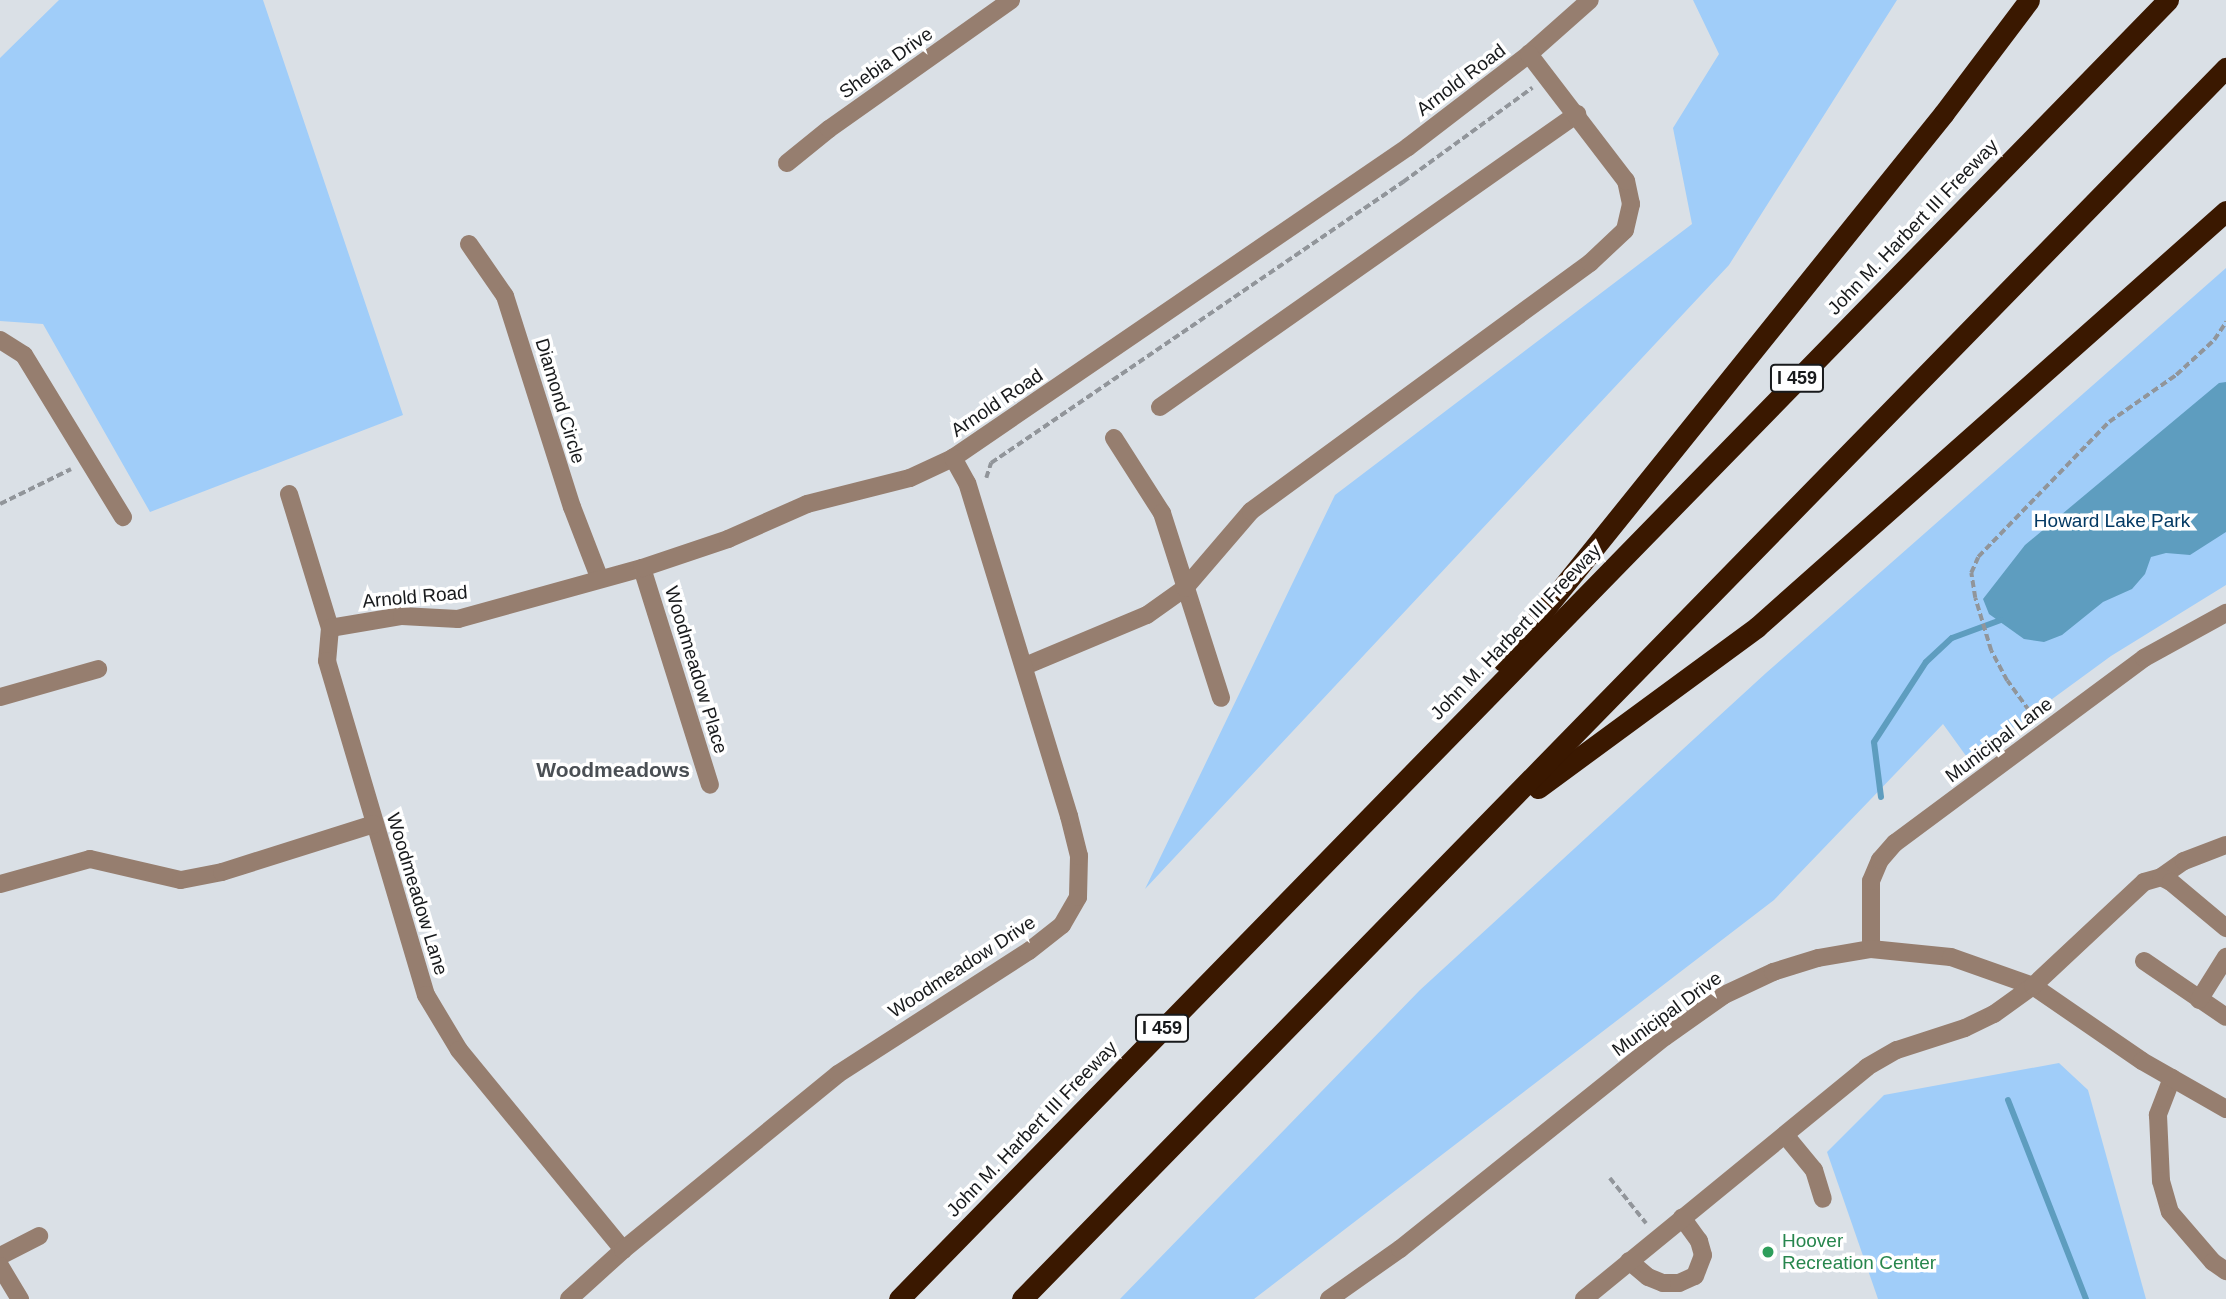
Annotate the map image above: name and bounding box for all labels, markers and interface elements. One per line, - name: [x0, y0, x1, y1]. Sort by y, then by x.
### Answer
- street label: Shebia Drive: [835, 22, 937, 104]
- street label: Arnold Road: [1412, 39, 1510, 121]
- street label: John M. Harbert III Freeway: [1823, 134, 2003, 320]
- street label: Diamond Circle: [530, 336, 590, 466]
- street label: Arnold Road: [947, 364, 1047, 442]
- road number: I 459: [1769, 364, 1825, 392]
- park label: Howard Lake Park: [2034, 510, 2190, 532]
- street label: John M. Harbert III Freeway: [1426, 539, 1606, 725]
- street label: Arnold Road: [361, 581, 469, 613]
- street label: Woodmeadow Place: [660, 584, 732, 756]
- street label: Municipal Lane: [1941, 692, 2057, 788]
- district label: Woodmeadows: [536, 757, 690, 783]
- street label: Woodmeadow Lane: [381, 810, 453, 978]
- street label: Woodmeadow Drive: [884, 911, 1040, 1023]
- street label: Municipal Drive: [1608, 967, 1726, 1061]
- road number: I 459: [1134, 1014, 1190, 1042]
- street label: John M. Harbert III Freeway: [942, 1036, 1122, 1222]
- place label: Hoover Recreation Center: [1782, 1230, 1936, 1274]
- marker: Hoover Recreation Center: [1760, 1244, 1776, 1260]

